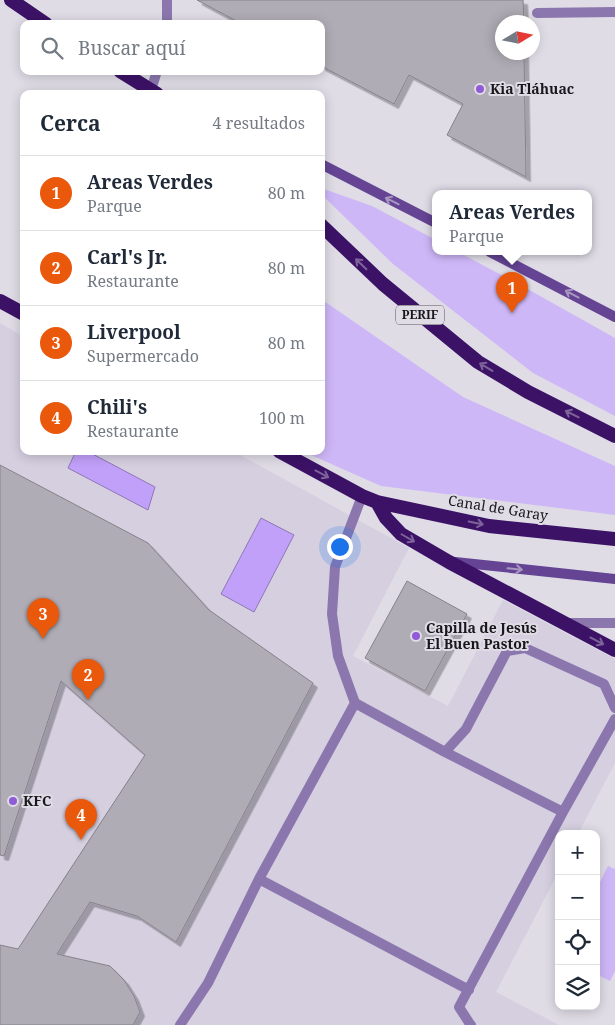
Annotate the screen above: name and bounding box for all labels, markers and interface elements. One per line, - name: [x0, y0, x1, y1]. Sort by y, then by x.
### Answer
- north arrow: [495, 15, 540, 60]
- search box: [20, 20, 325, 75]
- icon: search: [38, 34, 66, 62]
- text: Buscar aquí: [78, 35, 186, 61]
- place label: Kia Tláhuac: [490, 79, 574, 98]
- marker: Kia Tláhuac: [474, 83, 486, 95]
- text: Cerca: [40, 109, 101, 137]
- text: 4 resultados: [213, 112, 305, 134]
- text: Areas Verdes: [87, 169, 213, 195]
- text: 1: [51, 182, 61, 204]
- text: 80 m: [268, 182, 305, 204]
- popup: [432, 190, 592, 255]
- text: Parque: [87, 195, 142, 217]
- one-way arrow: [385, 196, 400, 206]
- text: Areas Verdes: [449, 199, 575, 225]
- text: Parque: [449, 225, 504, 247]
- text: Carl's Jr.: [87, 244, 168, 270]
- text: 2: [51, 257, 61, 279]
- text: 80 m: [268, 257, 305, 279]
- one-way arrow: [355, 258, 368, 270]
- text: Restaurante: [87, 270, 179, 292]
- pin: 1: [496, 272, 528, 313]
- one-way arrow: [565, 289, 580, 299]
- road number: PERIF: [396, 306, 444, 324]
- text: Liverpool: [87, 319, 181, 345]
- text: 3: [51, 332, 61, 354]
- text: 80 m: [268, 332, 305, 354]
- text: Supermercado: [87, 345, 199, 367]
- one-way arrow: [480, 362, 494, 372]
- text: Chili's: [87, 394, 147, 420]
- text: 4: [51, 407, 61, 429]
- text: 100 m: [259, 407, 305, 429]
- one-way arrow: [564, 409, 579, 419]
- text: Restaurante: [87, 420, 179, 442]
- one-way arrow: [314, 470, 329, 480]
- street label: Canal de Garay: [447, 490, 549, 525]
- one-way arrow: [468, 519, 484, 528]
- your location: [327, 534, 353, 560]
- one-way arrow: [401, 534, 415, 544]
- one-way arrow: [507, 564, 523, 574]
- pin: 3: [27, 598, 59, 639]
- place label: Capilla de Jesús El Buen Pastor: [426, 618, 537, 653]
- marker: Capilla de Jesús El Buen Pastor: [410, 630, 422, 642]
- one-way arrow: [590, 636, 605, 646]
- pin: 2: [72, 659, 104, 700]
- place label: KFC: [23, 791, 51, 810]
- marker: KFC: [7, 795, 19, 807]
- pin: 4: [65, 799, 97, 840]
- map controls: [555, 830, 600, 1010]
- button: +: [555, 830, 600, 875]
- button: −: [555, 875, 600, 920]
- button: locate: [555, 920, 600, 965]
- button: layers: [555, 965, 600, 1010]

